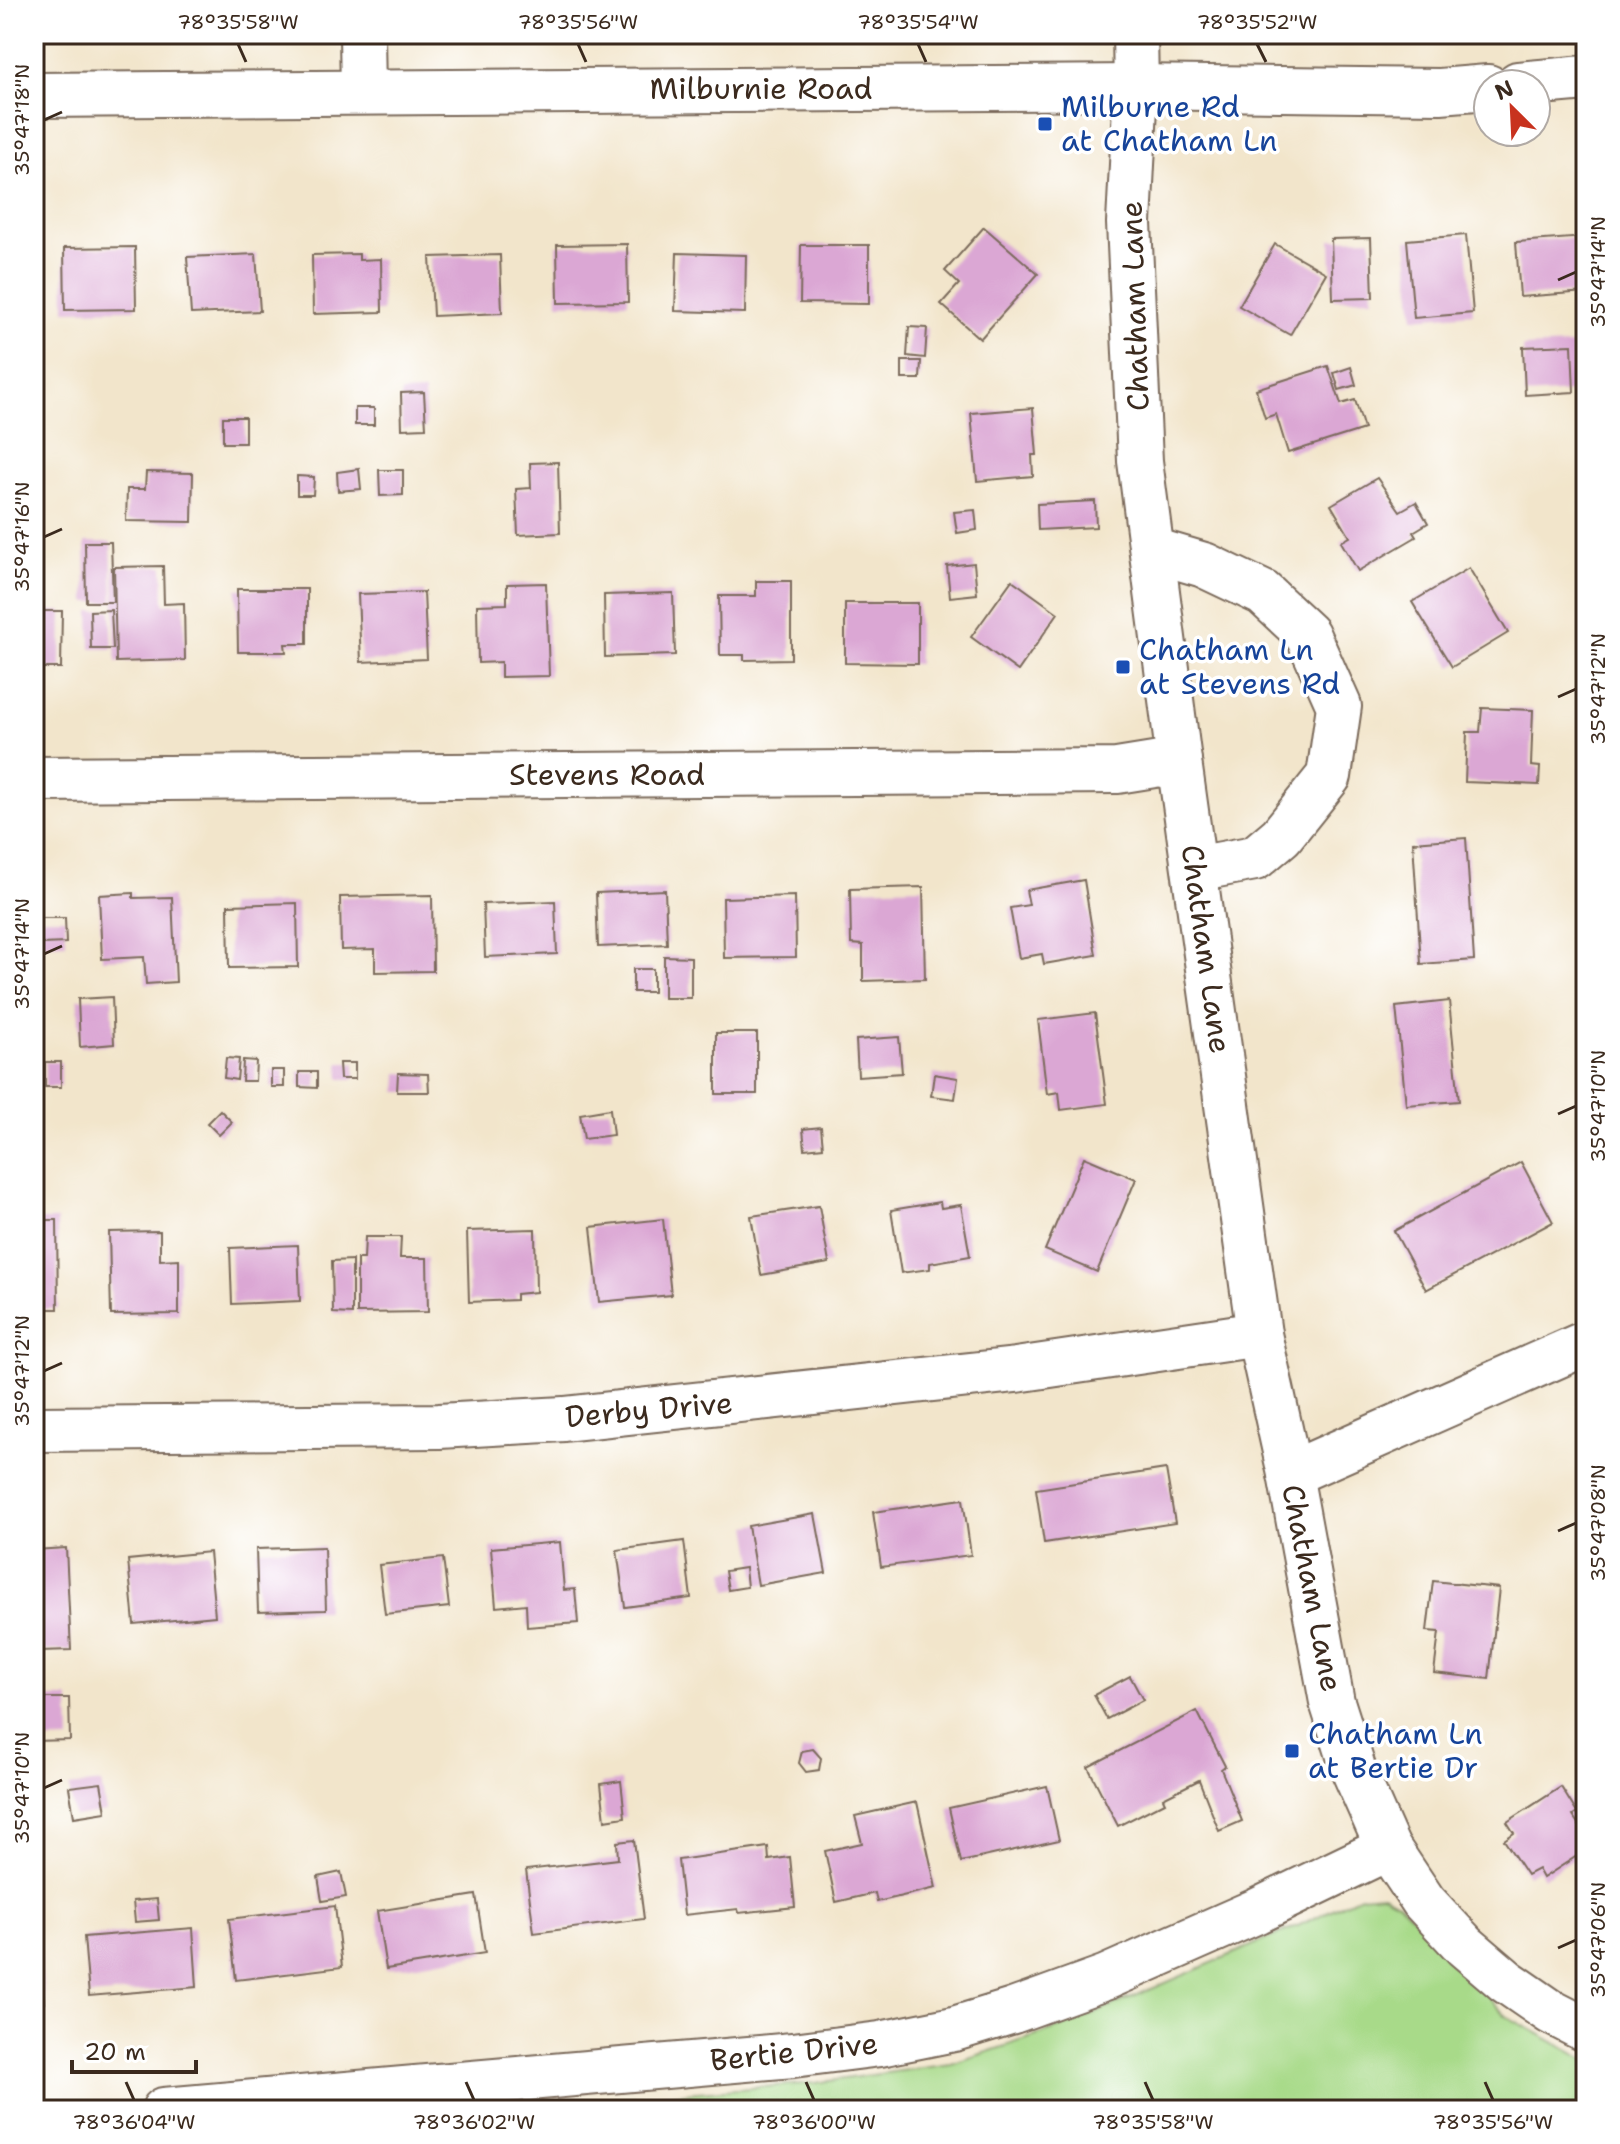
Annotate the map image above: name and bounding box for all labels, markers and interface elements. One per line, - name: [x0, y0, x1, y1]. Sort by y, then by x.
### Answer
- text: 78°35'58"W: [177, 9, 299, 35]
- text: 78°35'56"W: [518, 9, 638, 35]
- text: 78°35'54"W: [857, 9, 979, 35]
- text: 78°35'52"W: [1197, 9, 1317, 35]
- text: 35°47'18"N: [9, 64, 35, 176]
- street label: Milburnie Road: [650, 68, 872, 109]
- north arrow: [1472, 68, 1552, 148]
- text: N: [1490, 73, 1518, 107]
- place label: Milburne Rd at Chatham Ln: [1061, 86, 1277, 161]
- marker: Milburne Rd at Chatham Ln: [1036, 115, 1054, 133]
- street label: Chatham Lane: [1110, 200, 1159, 412]
- text: 35°47'14"N: [1585, 216, 1611, 328]
- text: 35°47'16"N: [9, 481, 35, 593]
- place label: Chatham Ln at Stevens Rd: [1139, 629, 1340, 704]
- text: 35°47'12"N: [1585, 633, 1611, 745]
- marker: Chatham Ln at Stevens Rd: [1114, 658, 1132, 676]
- street label: Stevens Road: [509, 754, 705, 795]
- street label: Chatham Lane: [1172, 842, 1241, 1056]
- text: 35°47'14"N: [9, 898, 35, 1010]
- text: 35°47'10"N: [1585, 1050, 1611, 1162]
- text: 35°47'12"N: [9, 1315, 35, 1427]
- street label: Derby Drive: [564, 1382, 734, 1437]
- text: 35°47'08"N: [1585, 1464, 1611, 1582]
- street label: Chatham Lane: [1272, 1481, 1353, 1695]
- place label: Chatham Ln at Bertie Dr: [1308, 1713, 1483, 1788]
- text: 35°47'10"N: [9, 1732, 35, 1844]
- marker: Chatham Ln at Bertie Dr: [1283, 1742, 1301, 1760]
- text: 35°47'06"N: [1585, 1882, 1611, 1998]
- street label: Bertie Drive: [708, 2022, 880, 2081]
- scale bar: [72, 2024, 196, 2074]
- text: 20 m: [84, 2036, 146, 2068]
- text: 78°36'04"W: [73, 2109, 195, 2135]
- text: 78°36'02"W: [413, 2109, 535, 2135]
- text: 78°36'00"W: [752, 2109, 876, 2135]
- text: 78°35'58"W: [1092, 2109, 1214, 2135]
- text: 78°35'56"W: [1433, 2109, 1553, 2135]

